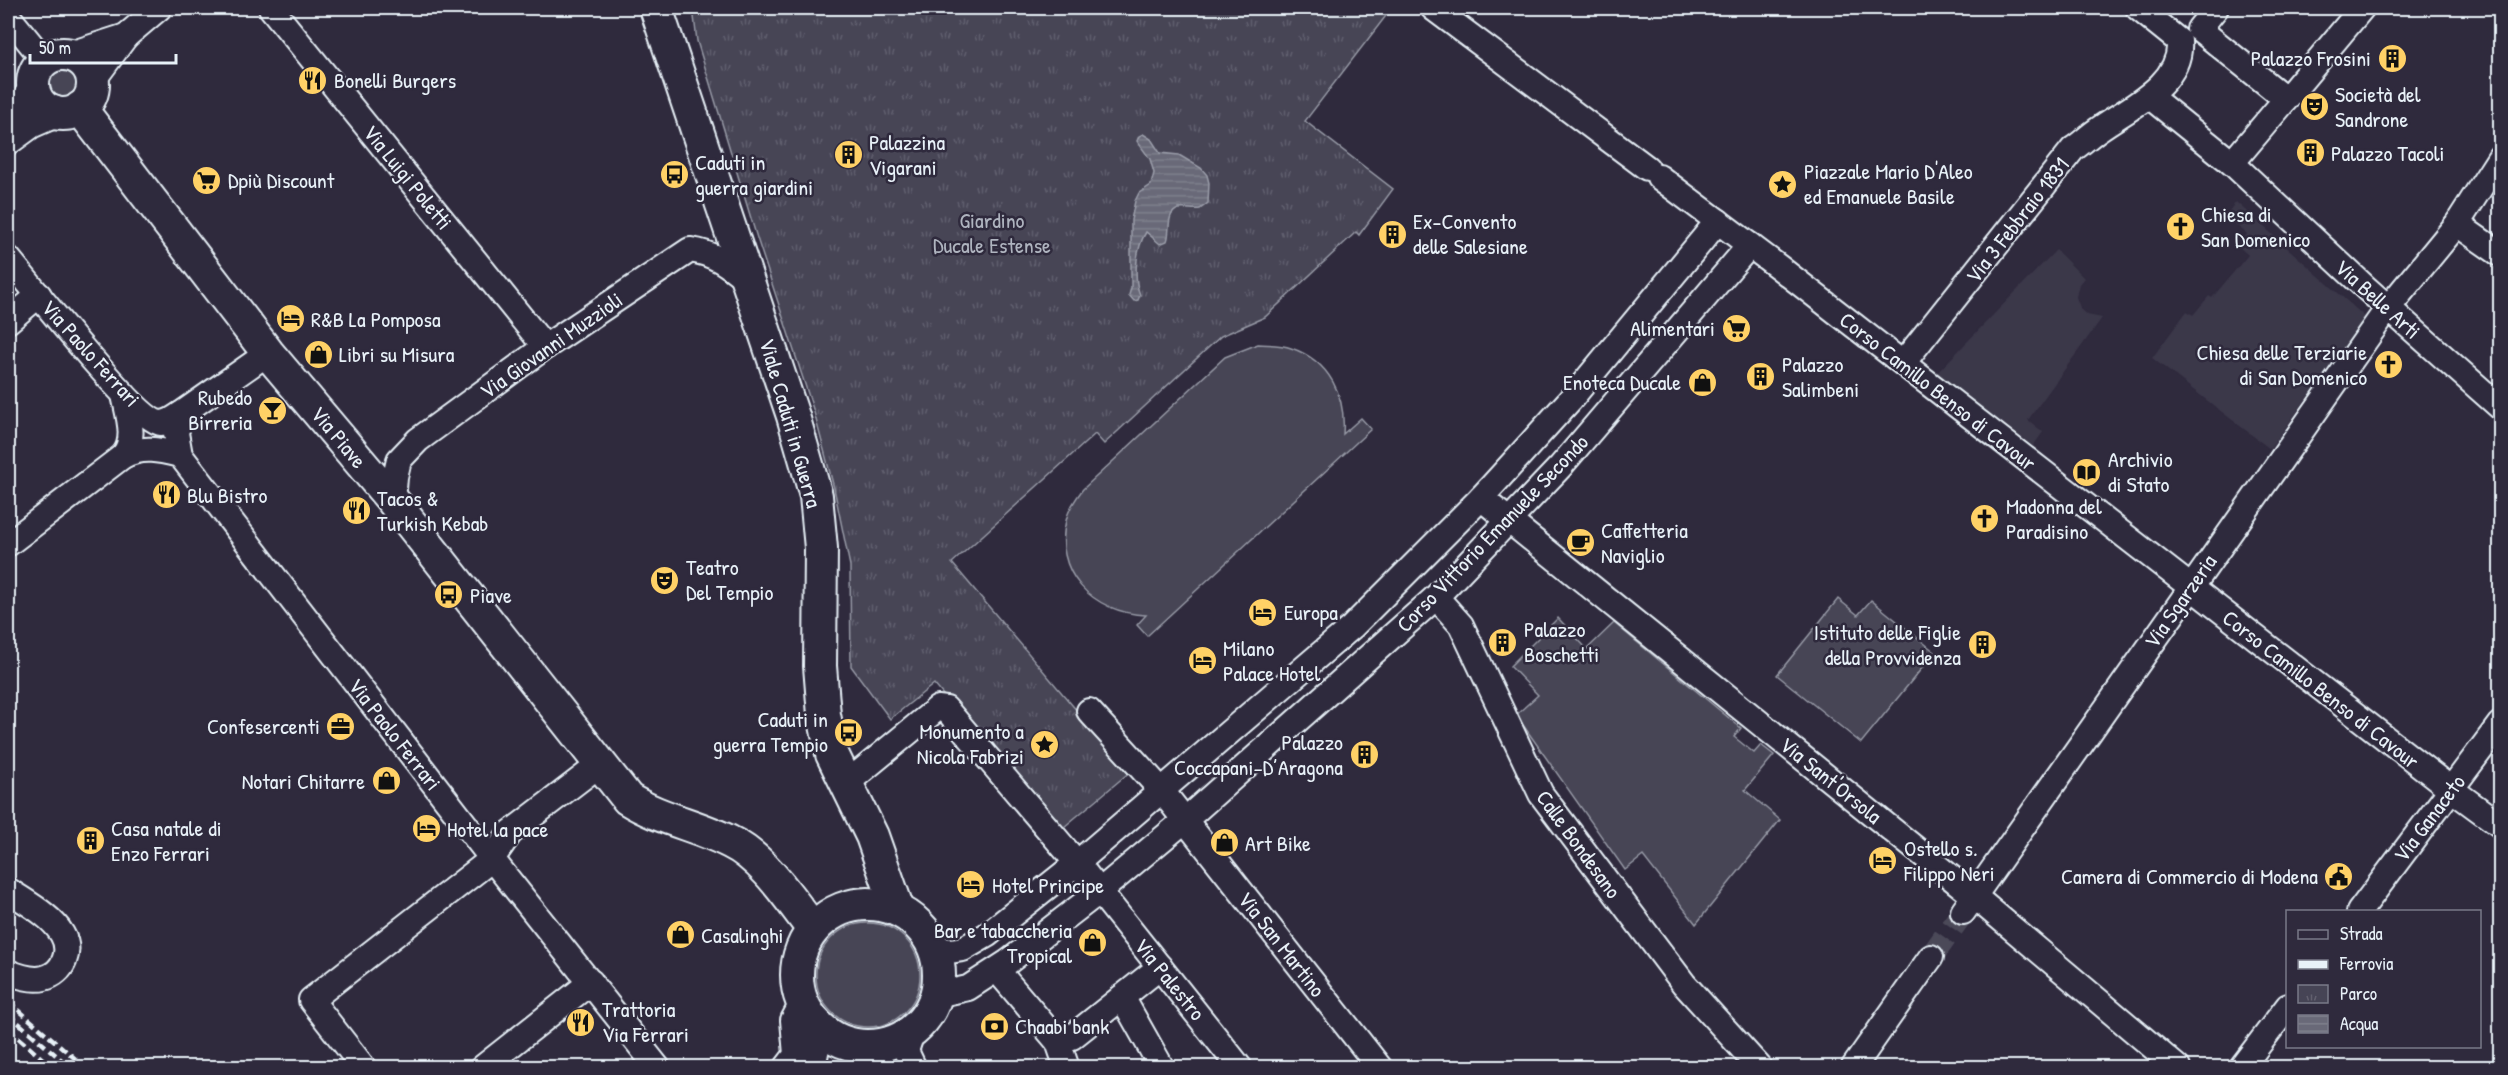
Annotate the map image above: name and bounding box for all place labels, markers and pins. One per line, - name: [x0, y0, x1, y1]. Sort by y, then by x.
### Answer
- building icon: Palazzo Frosini: [2376, 42, 2408, 74]
- place label: Palazzo Frosini: [2251, 43, 2371, 73]
- restaurant icon: Bonelli Burgers: [297, 64, 329, 96]
- place label: Bonelli Burgers: [334, 65, 456, 95]
- place label: Società del Sandrone: [2335, 79, 2421, 134]
- theatre icon: Società del Sandrone: [2298, 91, 2330, 123]
- place label: Palazzina Vigarani: [869, 127, 945, 182]
- building icon: Palazzo Tacoli: [2294, 137, 2326, 169]
- place label: Palazzo Tacoli: [2331, 138, 2445, 168]
- building icon: Palazzina Vigarani: [832, 139, 864, 171]
- place label: Caduti in guerra giardini: [695, 147, 813, 202]
- place label: Piazzale Mario D'Aleo ed Emanuele Basile: [1804, 156, 1973, 211]
- bus stop icon: Caduti in guerra giardini: [658, 159, 690, 191]
- supermarket icon: Dpiù Discount: [191, 164, 223, 196]
- place label: Dpiù Discount: [228, 165, 335, 195]
- place icon: Piazzale Mario D'Aleo ed Emanuele Basile: [1767, 168, 1799, 200]
- place label: Chiesa di San Domenico: [2201, 199, 2310, 254]
- place label: Ex-Convento delle Salesiane: [1413, 206, 1528, 261]
- church icon: Chiesa di San Domenico: [2164, 211, 2196, 243]
- building icon: Ex-Convento delle Salesiane: [1376, 218, 1408, 250]
- hotel icon: R&B La Pomposa: [274, 303, 306, 335]
- place label: R&B La Pomposa: [311, 304, 441, 334]
- supermarket icon: Alimentari: [1720, 312, 1752, 344]
- place label: Alimentari: [1630, 313, 1715, 343]
- place label: Chiesa delle Terziarie di San Domenico: [2197, 337, 2367, 392]
- shop icon: Libri su Misura: [302, 338, 334, 370]
- place label: Libri su Misura: [339, 339, 455, 369]
- place label: Palazzo Salimbeni: [1782, 349, 1859, 404]
- church icon: Chiesa delle Terziarie di San Domenico: [2372, 349, 2404, 381]
- building icon: Palazzo Salimbeni: [1745, 361, 1777, 393]
- shop icon: Enoteca Ducale: [1686, 366, 1718, 398]
- place label: Enoteca Ducale: [1563, 367, 1681, 397]
- place label: Rubedo Birreria: [188, 382, 252, 437]
- bar icon: Rubedo Birreria: [257, 394, 289, 426]
- place label: Archivio di Stato: [2108, 444, 2173, 499]
- library icon: Archivio di Stato: [2071, 456, 2103, 488]
- restaurant icon: Blu Bistro: [150, 479, 182, 511]
- place label: Blu Bistro: [187, 480, 267, 510]
- place label: Tacos & Turkish Kebab: [377, 483, 488, 538]
- place label: Madonna del Paradisino: [2006, 491, 2102, 546]
- restaurant icon: Tacos & Turkish Kebab: [340, 495, 372, 527]
- church icon: Madonna del Paradisino: [1969, 503, 2001, 535]
- place label: Caffetteria Naviglio: [1601, 515, 1688, 570]
- cafe icon: Caffetteria Naviglio: [1564, 527, 1596, 559]
- place label: Teatro Del Tempio: [686, 552, 773, 607]
- theatre icon: Teatro Del Tempio: [649, 564, 681, 596]
- bus stop icon: Piave: [433, 579, 465, 611]
- place label: Piave: [470, 580, 512, 610]
- hotel icon: Europa: [1247, 596, 1279, 628]
- place label: Europa: [1284, 597, 1338, 627]
- place label: Palazzo Boschetti: [1524, 614, 1599, 669]
- place label: Istituto delle Figlie della Provvidenza: [1814, 617, 1961, 672]
- building icon: Palazzo Boschetti: [1487, 626, 1519, 658]
- building icon: Istituto delle Figlie della Provvidenza: [1966, 629, 1998, 661]
- place label: Milano Palace Hotel: [1223, 633, 1321, 688]
- hotel icon: Milano Palace Hotel: [1186, 645, 1218, 677]
- place label: Caduti in guerra Tempio: [713, 704, 828, 759]
- office icon: Confesercenti: [325, 710, 357, 742]
- place label: Confesercenti: [207, 711, 320, 741]
- bus stop icon: Caduti in guerra Tempio: [833, 716, 865, 748]
- place label: Monumento a Nicola Fabrizi: [917, 716, 1024, 771]
- place label: Palazzo Coccapani–D’Aragona: [1174, 727, 1343, 782]
- place icon: Monumento a Nicola Fabrizi: [1029, 728, 1061, 760]
- building icon: Palazzo Coccapani–D’Aragona: [1348, 739, 1380, 771]
- shop icon: Notari Chitarre: [370, 765, 402, 797]
- place label: Notari Chitarre: [242, 766, 365, 796]
- place label: Casa natale di Enzo Ferrari: [111, 813, 222, 868]
- hotel icon: Hotel la pace: [410, 813, 442, 845]
- place label: Hotel la pace: [447, 814, 549, 844]
- building icon: Casa natale di Enzo Ferrari: [74, 825, 106, 857]
- shop icon: Art Bike: [1208, 827, 1240, 859]
- place label: Art Bike: [1245, 828, 1311, 858]
- place label: Ostello s. Filippo Neri: [1903, 833, 1995, 888]
- hotel icon: Ostello s. Filippo Neri: [1867, 845, 1899, 877]
- public building icon: Camera di Commercio di Modena: [2323, 860, 2355, 892]
- place label: Camera di Commercio di Modena: [2061, 861, 2318, 891]
- hotel icon: Hotel Principe: [955, 869, 987, 901]
- place label: Hotel Principe: [992, 870, 1104, 900]
- place label: Bar e tabaccheria Tropical: [934, 915, 1072, 970]
- shop icon: Casalinghi: [664, 919, 696, 951]
- place label: Casalinghi: [701, 920, 783, 950]
- shop icon: Bar e tabaccheria Tropical: [1077, 927, 1109, 959]
- place label: Trattoria Via Ferrari: [602, 994, 689, 1049]
- restaurant icon: Trattoria Via Ferrari: [565, 1006, 597, 1038]
- bank icon: Chaabi bank: [978, 1010, 1010, 1042]
- place label: Chaabi bank: [1015, 1011, 1109, 1041]

